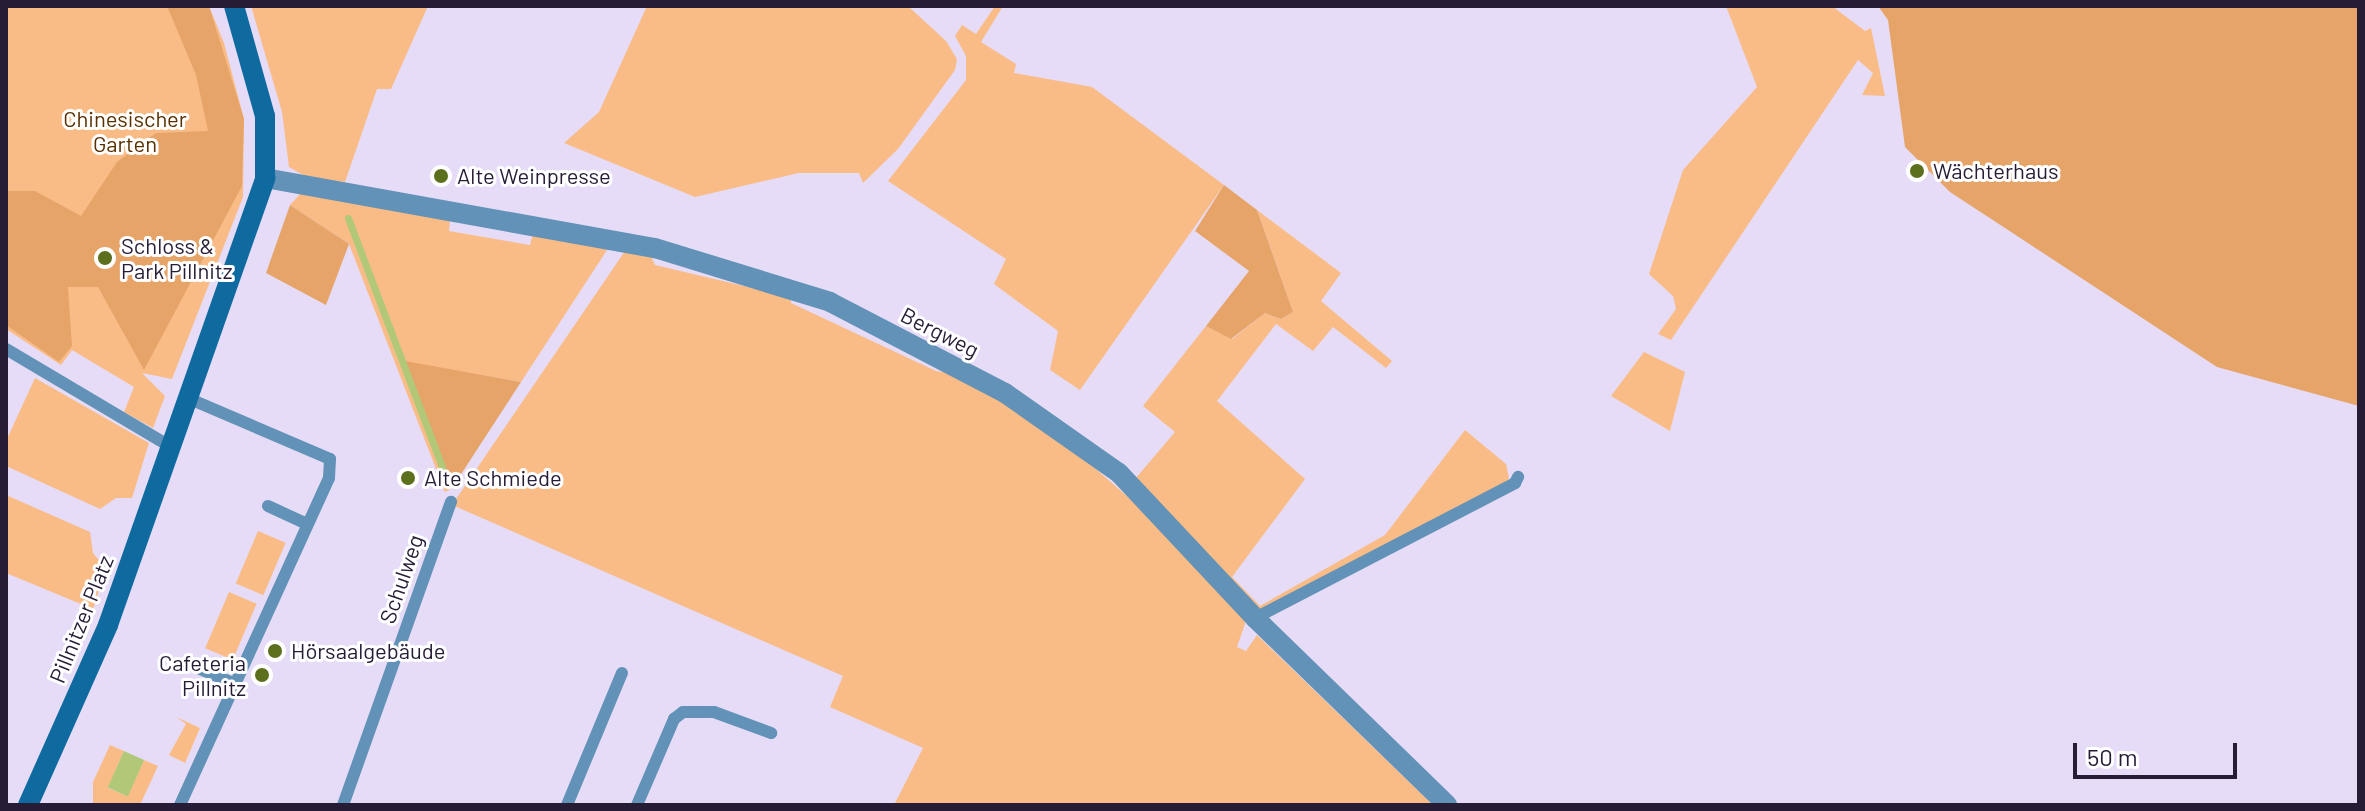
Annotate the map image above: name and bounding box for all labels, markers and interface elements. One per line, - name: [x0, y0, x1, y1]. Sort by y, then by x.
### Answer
- park label: Chinesischer Garten: [63, 105, 187, 156]
- place label: Wächterhaus: [1933, 158, 2059, 184]
- marker: Wächterhaus: [1908, 162, 1926, 180]
- place label: Alte Weinpresse: [457, 163, 611, 189]
- marker: Alte Weinpresse: [432, 167, 450, 185]
- place label: Schloss & Park Pillnitz: [121, 232, 233, 284]
- marker: Schloss & Park Pillnitz: [96, 249, 114, 267]
- street label: Bergweg: [897, 301, 983, 363]
- place label: Alte Schmiede: [424, 465, 562, 491]
- marker: Alte Schmiede: [399, 469, 417, 487]
- street label: Schulweg: [374, 531, 428, 627]
- street label: Pillnitzer Platz: [43, 551, 119, 687]
- place label: Hörsaalgebäude: [291, 638, 446, 664]
- marker: Hörsaalgebäude: [266, 642, 284, 660]
- place label: Cafeteria Pillnitz: [159, 649, 246, 700]
- marker: Cafeteria Pillnitz: [253, 666, 271, 684]
- scale bar: [2077, 727, 2241, 777]
- text: 50 m: [2087, 742, 2138, 771]

